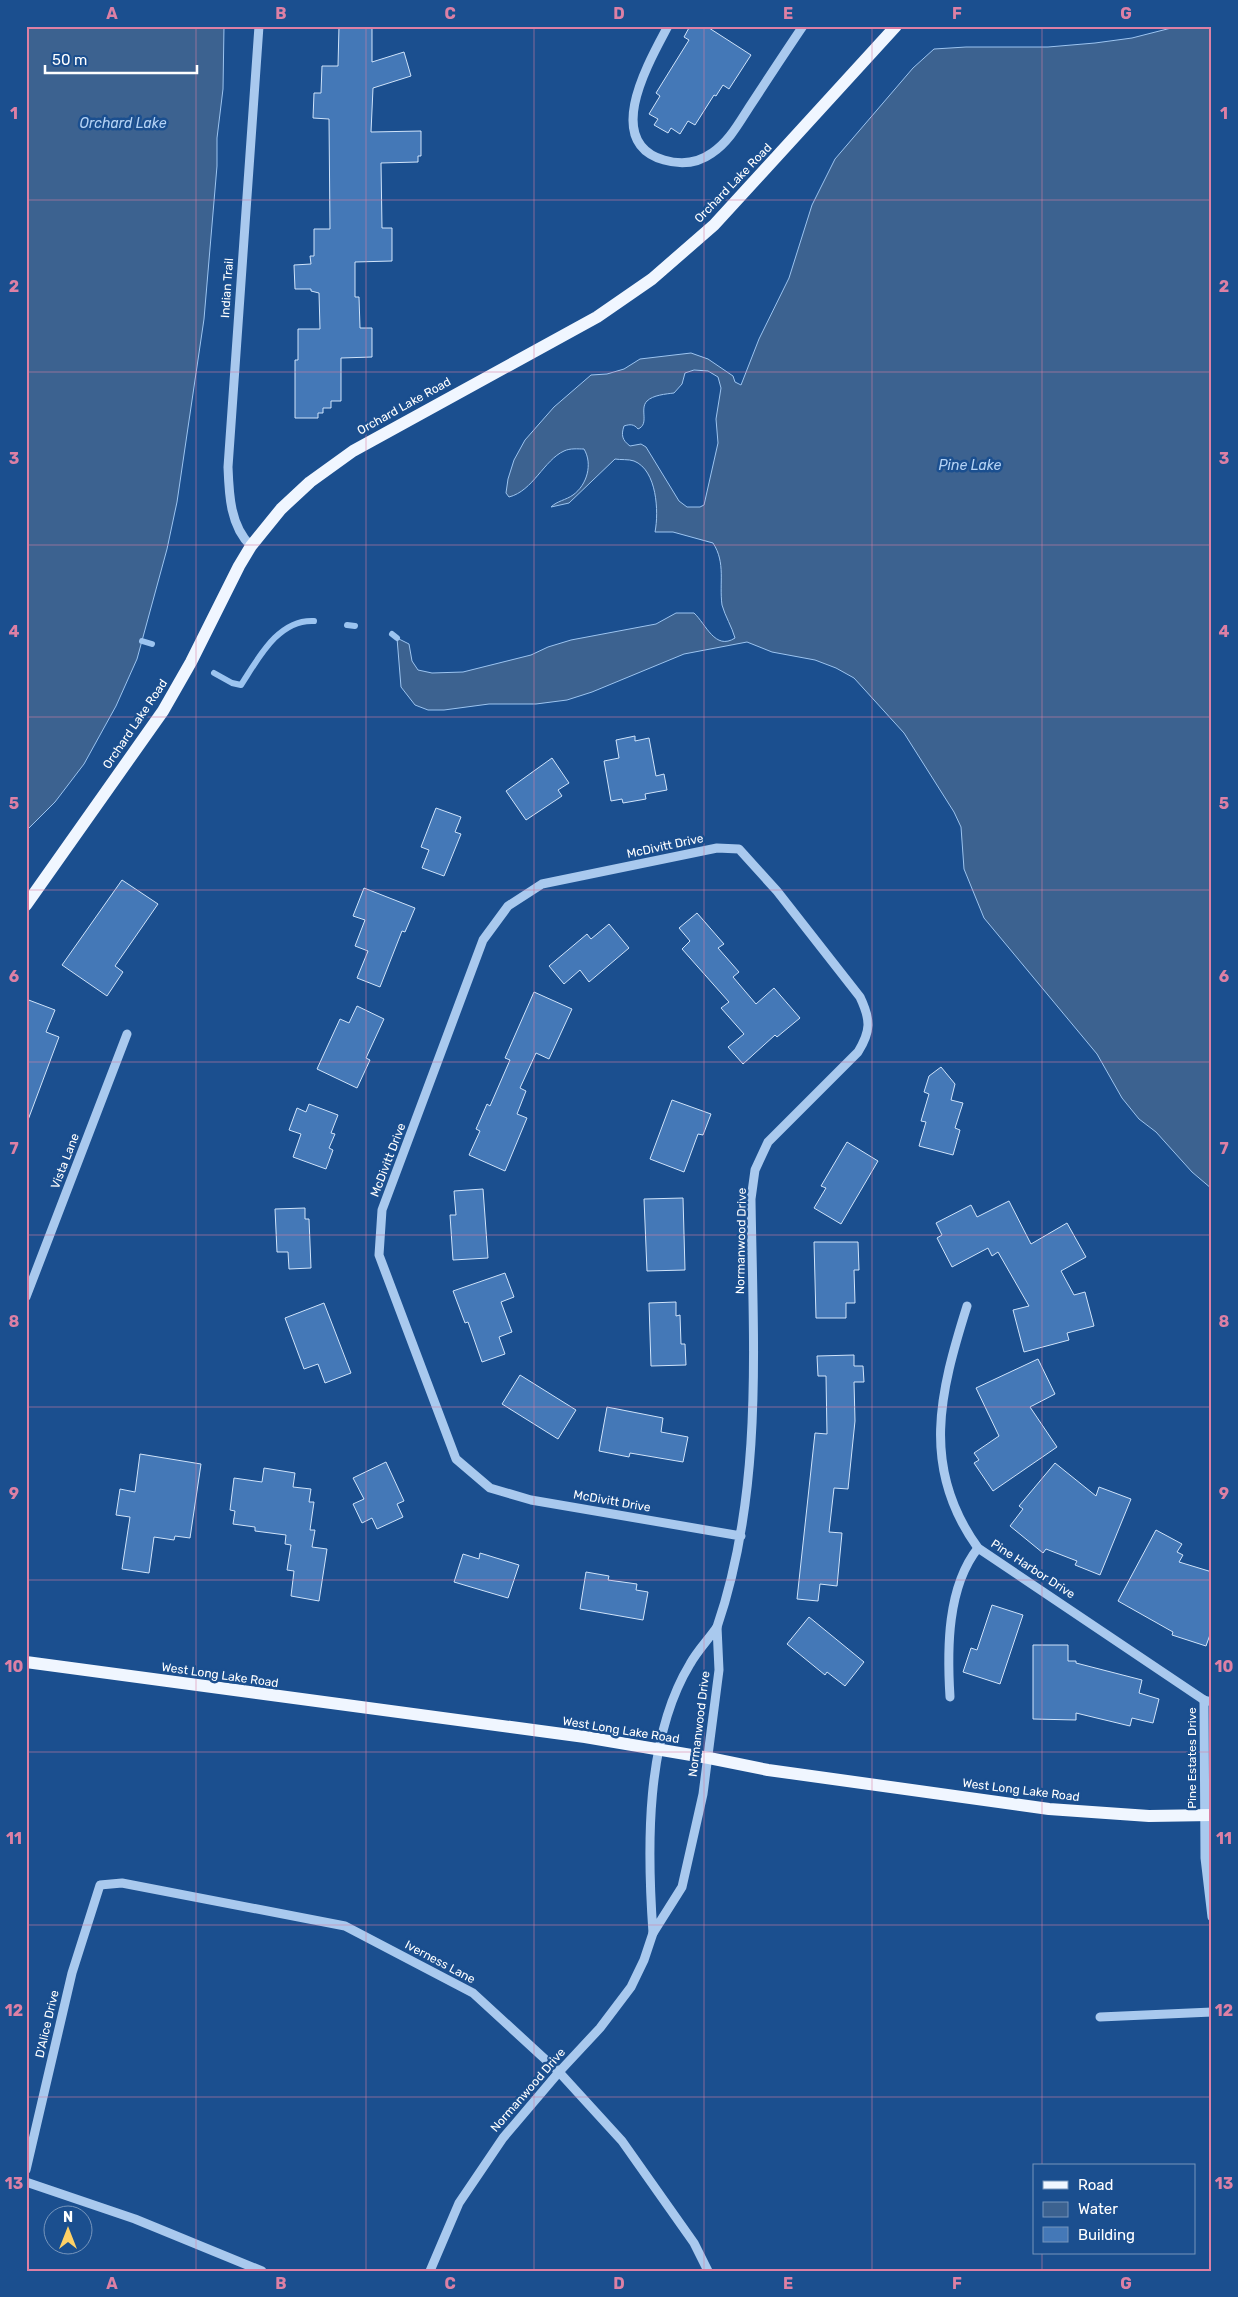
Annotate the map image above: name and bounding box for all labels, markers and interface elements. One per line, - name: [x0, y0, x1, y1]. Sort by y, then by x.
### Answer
- text: A: [106, 4, 118, 23]
- text: B: [275, 4, 287, 23]
- text: C: [444, 4, 456, 23]
- text: D: [613, 4, 625, 23]
- text: E: [783, 4, 793, 23]
- text: F: [952, 4, 962, 23]
- text: G: [1120, 4, 1132, 23]
- scale bar: [45, 42, 198, 74]
- text: 50 m: [52, 51, 87, 69]
- text: 1: [10, 104, 18, 123]
- text: 1: [1220, 104, 1228, 123]
- water label: Orchard Lake: [80, 115, 167, 132]
- street label: Orchard Lake Road: [691, 140, 775, 226]
- street label: Indian Trail: [218, 258, 236, 318]
- text: 2: [9, 277, 19, 296]
- text: 2: [1219, 277, 1229, 296]
- street label: Orchard Lake Road: [355, 374, 453, 438]
- text: 3: [9, 449, 19, 468]
- text: 3: [1219, 449, 1229, 468]
- water label: Pine Lake: [939, 457, 1002, 474]
- text: 4: [9, 622, 20, 641]
- text: 4: [1219, 622, 1230, 641]
- street label: Orchard Lake Road: [100, 677, 170, 771]
- text: 5: [9, 794, 19, 813]
- text: 5: [1219, 794, 1229, 813]
- street label: McDivitt Drive: [625, 831, 705, 861]
- text: 6: [9, 967, 19, 986]
- text: 6: [1219, 967, 1229, 986]
- street label: McDivitt Drive: [367, 1121, 409, 1199]
- street label: Vista Lane: [48, 1131, 82, 1191]
- text: 7: [9, 1139, 19, 1158]
- text: 7: [1219, 1139, 1229, 1158]
- street label: Normanwood Drive: [733, 1187, 749, 1294]
- text: 8: [9, 1312, 20, 1331]
- text: 8: [1219, 1312, 1230, 1331]
- text: 9: [9, 1484, 19, 1503]
- text: 9: [1219, 1484, 1229, 1503]
- street label: McDivitt Drive: [572, 1487, 652, 1515]
- street label: Pine Harbor Drive: [988, 1537, 1078, 1602]
- text: 10: [5, 1657, 24, 1676]
- text: 10: [1215, 1657, 1234, 1676]
- street label: West Long Lake Road: [161, 1660, 279, 1690]
- street label: Normanwood Drive: [686, 1670, 712, 1778]
- street label: Pine Estates Drive: [1185, 1707, 1199, 1809]
- street label: West Long Lake Road: [562, 1714, 680, 1746]
- street label: West Long Lake Road: [962, 1776, 1080, 1804]
- text: 11: [6, 1829, 22, 1848]
- text: 11: [1216, 1829, 1232, 1848]
- street label: Iverness Lane: [402, 1938, 478, 1987]
- street label: D'Alice Drive: [32, 1988, 62, 2059]
- text: 12: [5, 2001, 23, 2020]
- text: 12: [1215, 2001, 1233, 2020]
- street label: Normanwood Drive: [488, 2045, 568, 2135]
- legend: [1033, 2164, 1196, 2254]
- text: 13: [5, 2174, 23, 2193]
- text: 13: [1215, 2174, 1233, 2193]
- text: Road: [1078, 2176, 1114, 2194]
- text: Water: [1078, 2200, 1118, 2218]
- north arrow: [42, 2204, 92, 2254]
- text: N: [63, 2209, 73, 2226]
- text: Building: [1078, 2226, 1135, 2244]
- text: A: [106, 2274, 118, 2293]
- text: B: [275, 2274, 287, 2293]
- text: C: [444, 2274, 456, 2293]
- text: D: [613, 2274, 625, 2293]
- text: E: [783, 2274, 793, 2293]
- text: F: [952, 2274, 962, 2293]
- text: G: [1120, 2274, 1132, 2293]

